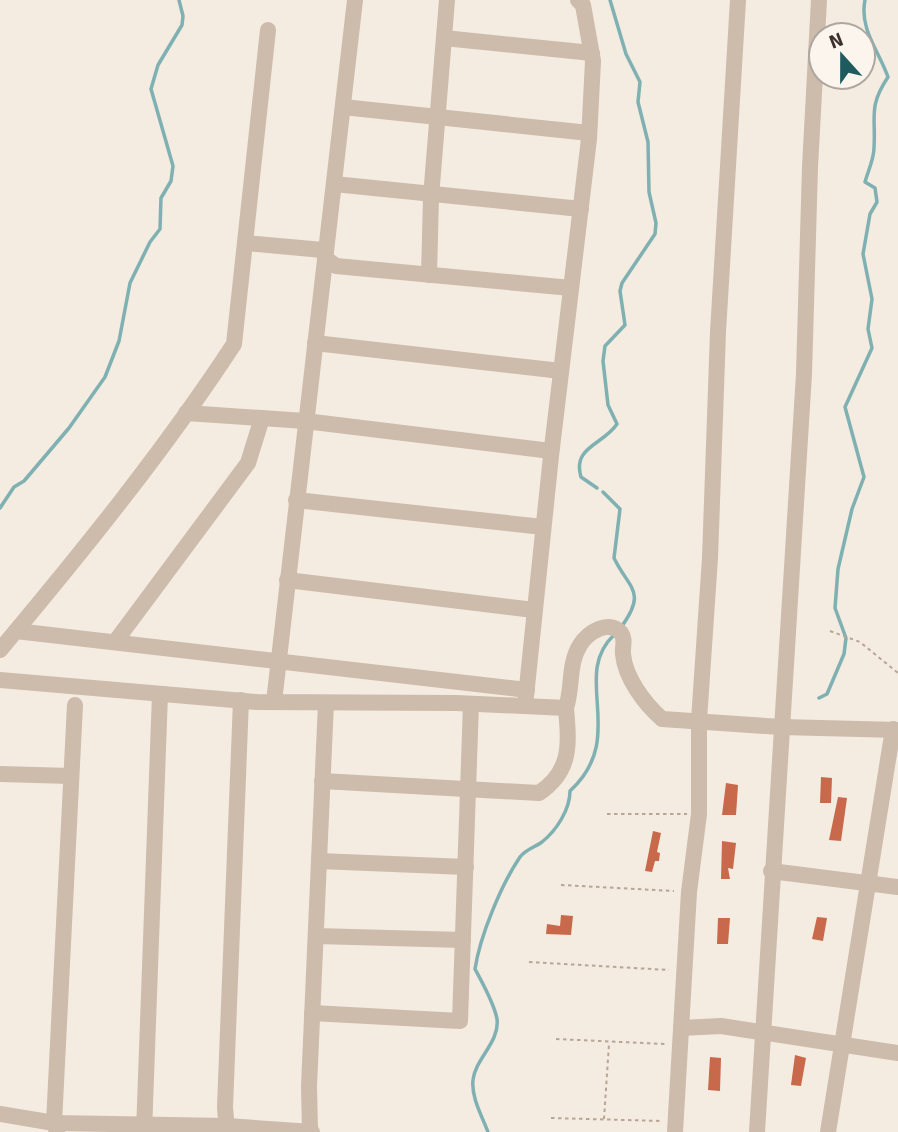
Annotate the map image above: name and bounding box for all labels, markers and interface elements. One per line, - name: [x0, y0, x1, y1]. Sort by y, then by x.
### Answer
- north arrow: [807, 21, 877, 91]
- text: N: [826, 27, 847, 55]

